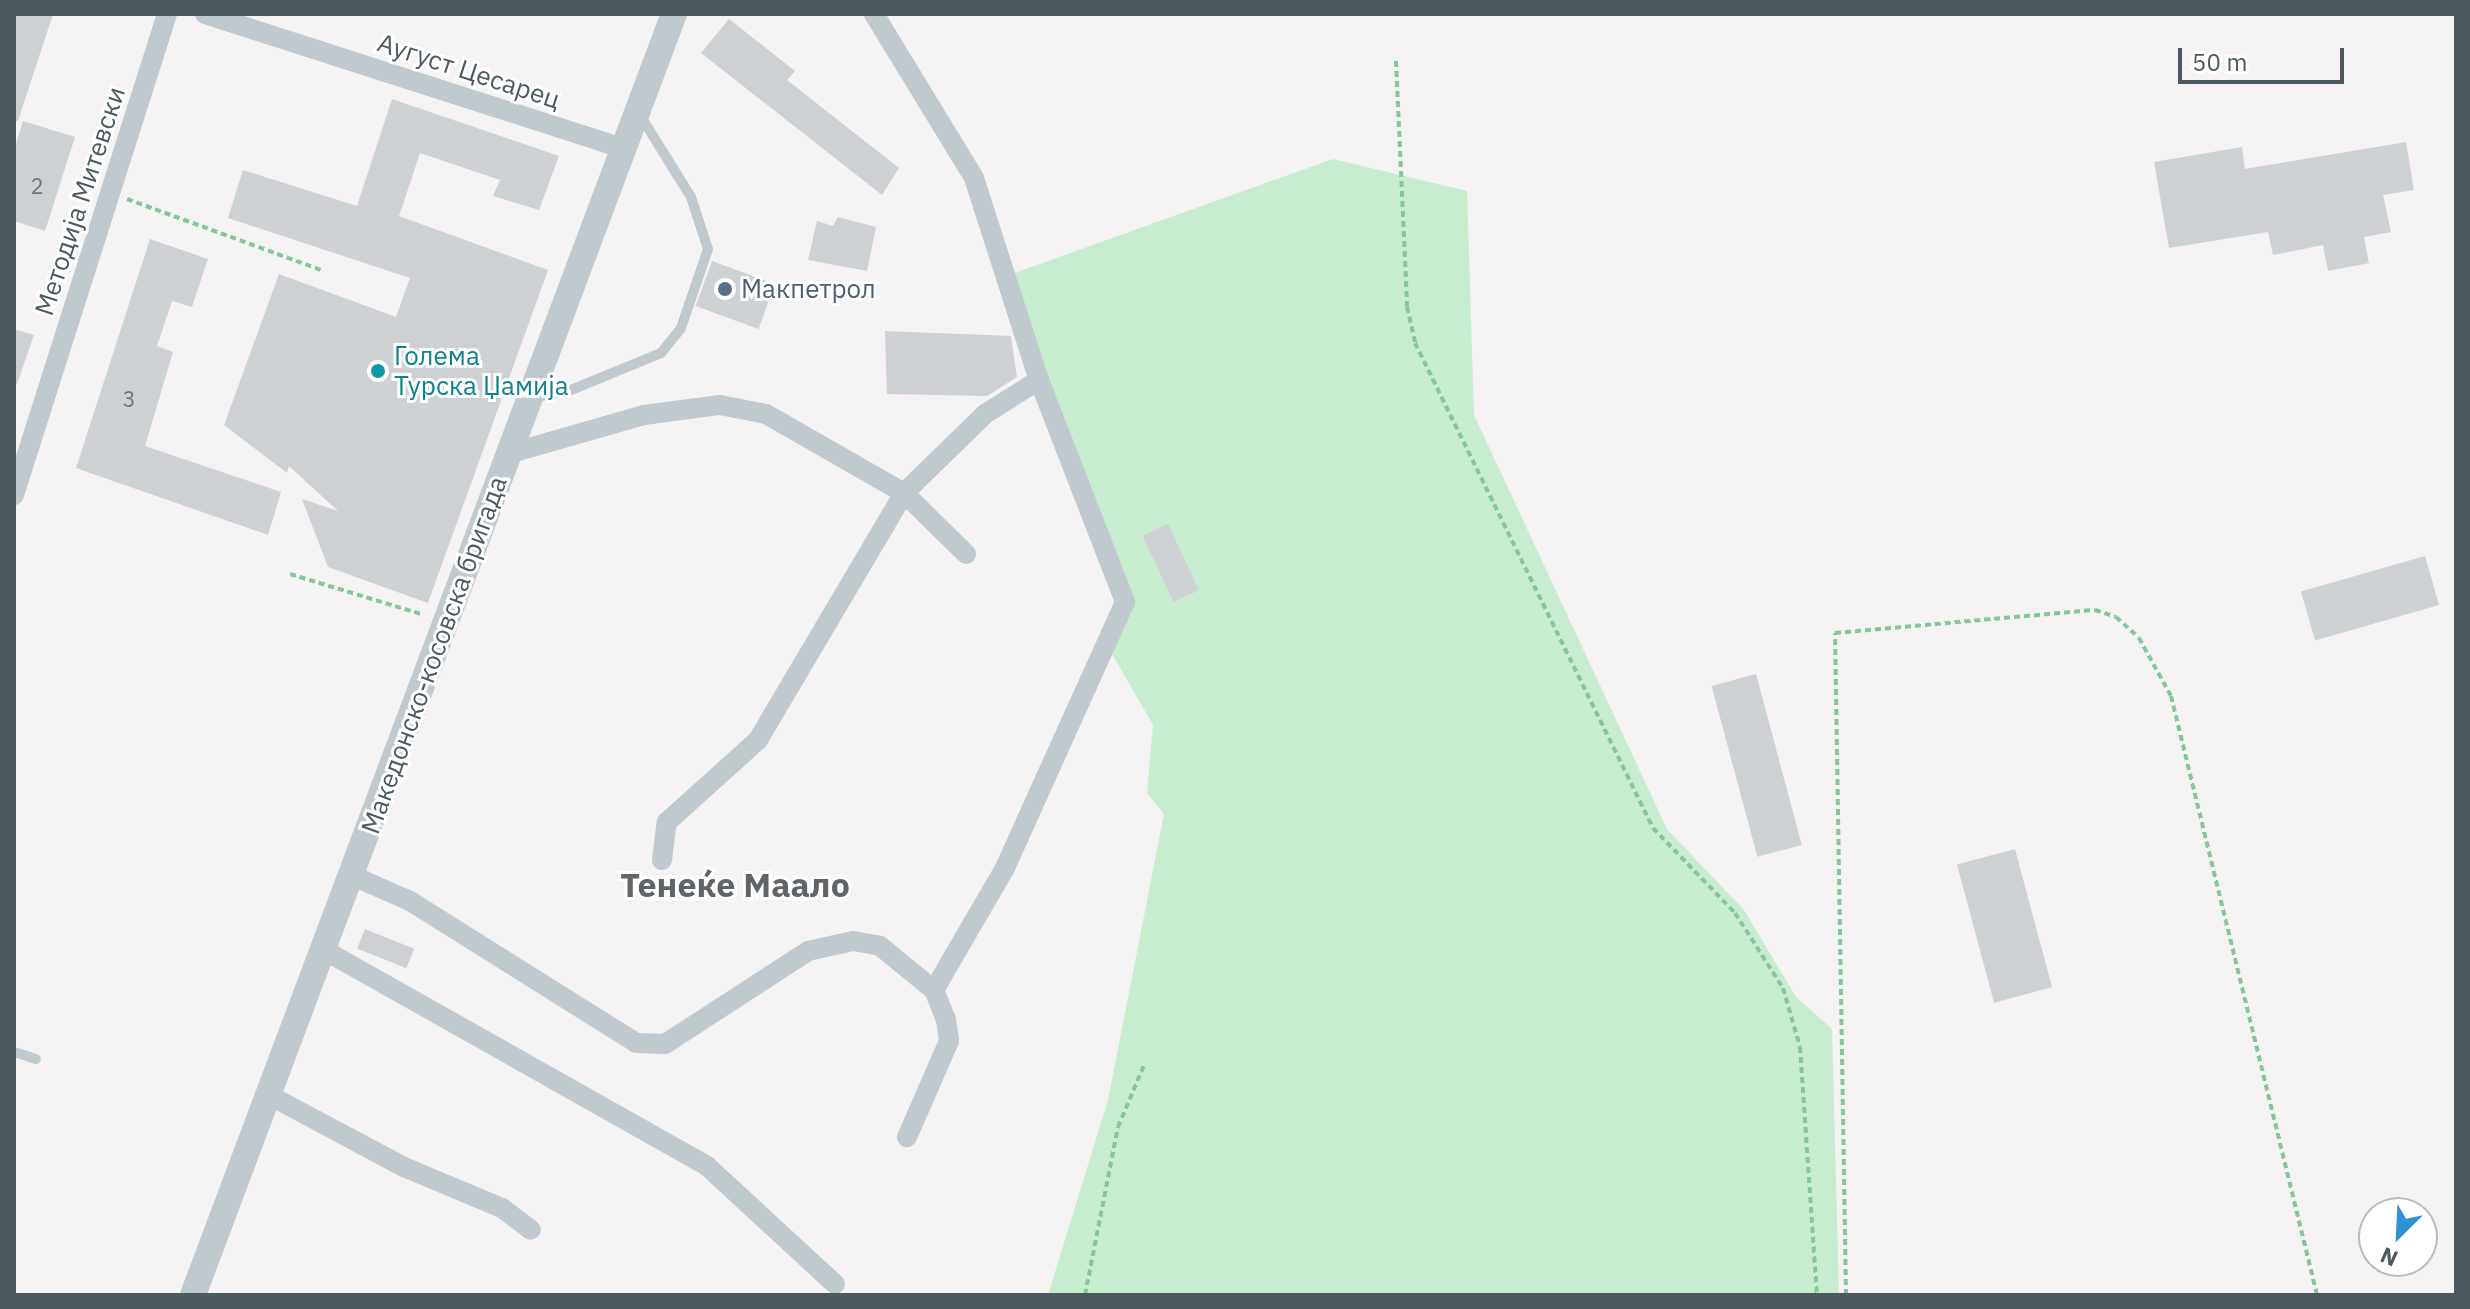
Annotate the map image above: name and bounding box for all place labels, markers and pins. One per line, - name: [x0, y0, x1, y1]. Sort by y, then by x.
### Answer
- place label: Макпетрол: [741, 273, 876, 305]
- marker: Макпетрол: [716, 280, 734, 298]
- place label: Голема Турска Џамија: [394, 340, 569, 402]
- marker: Голема Турска Џамија: [369, 362, 387, 380]

